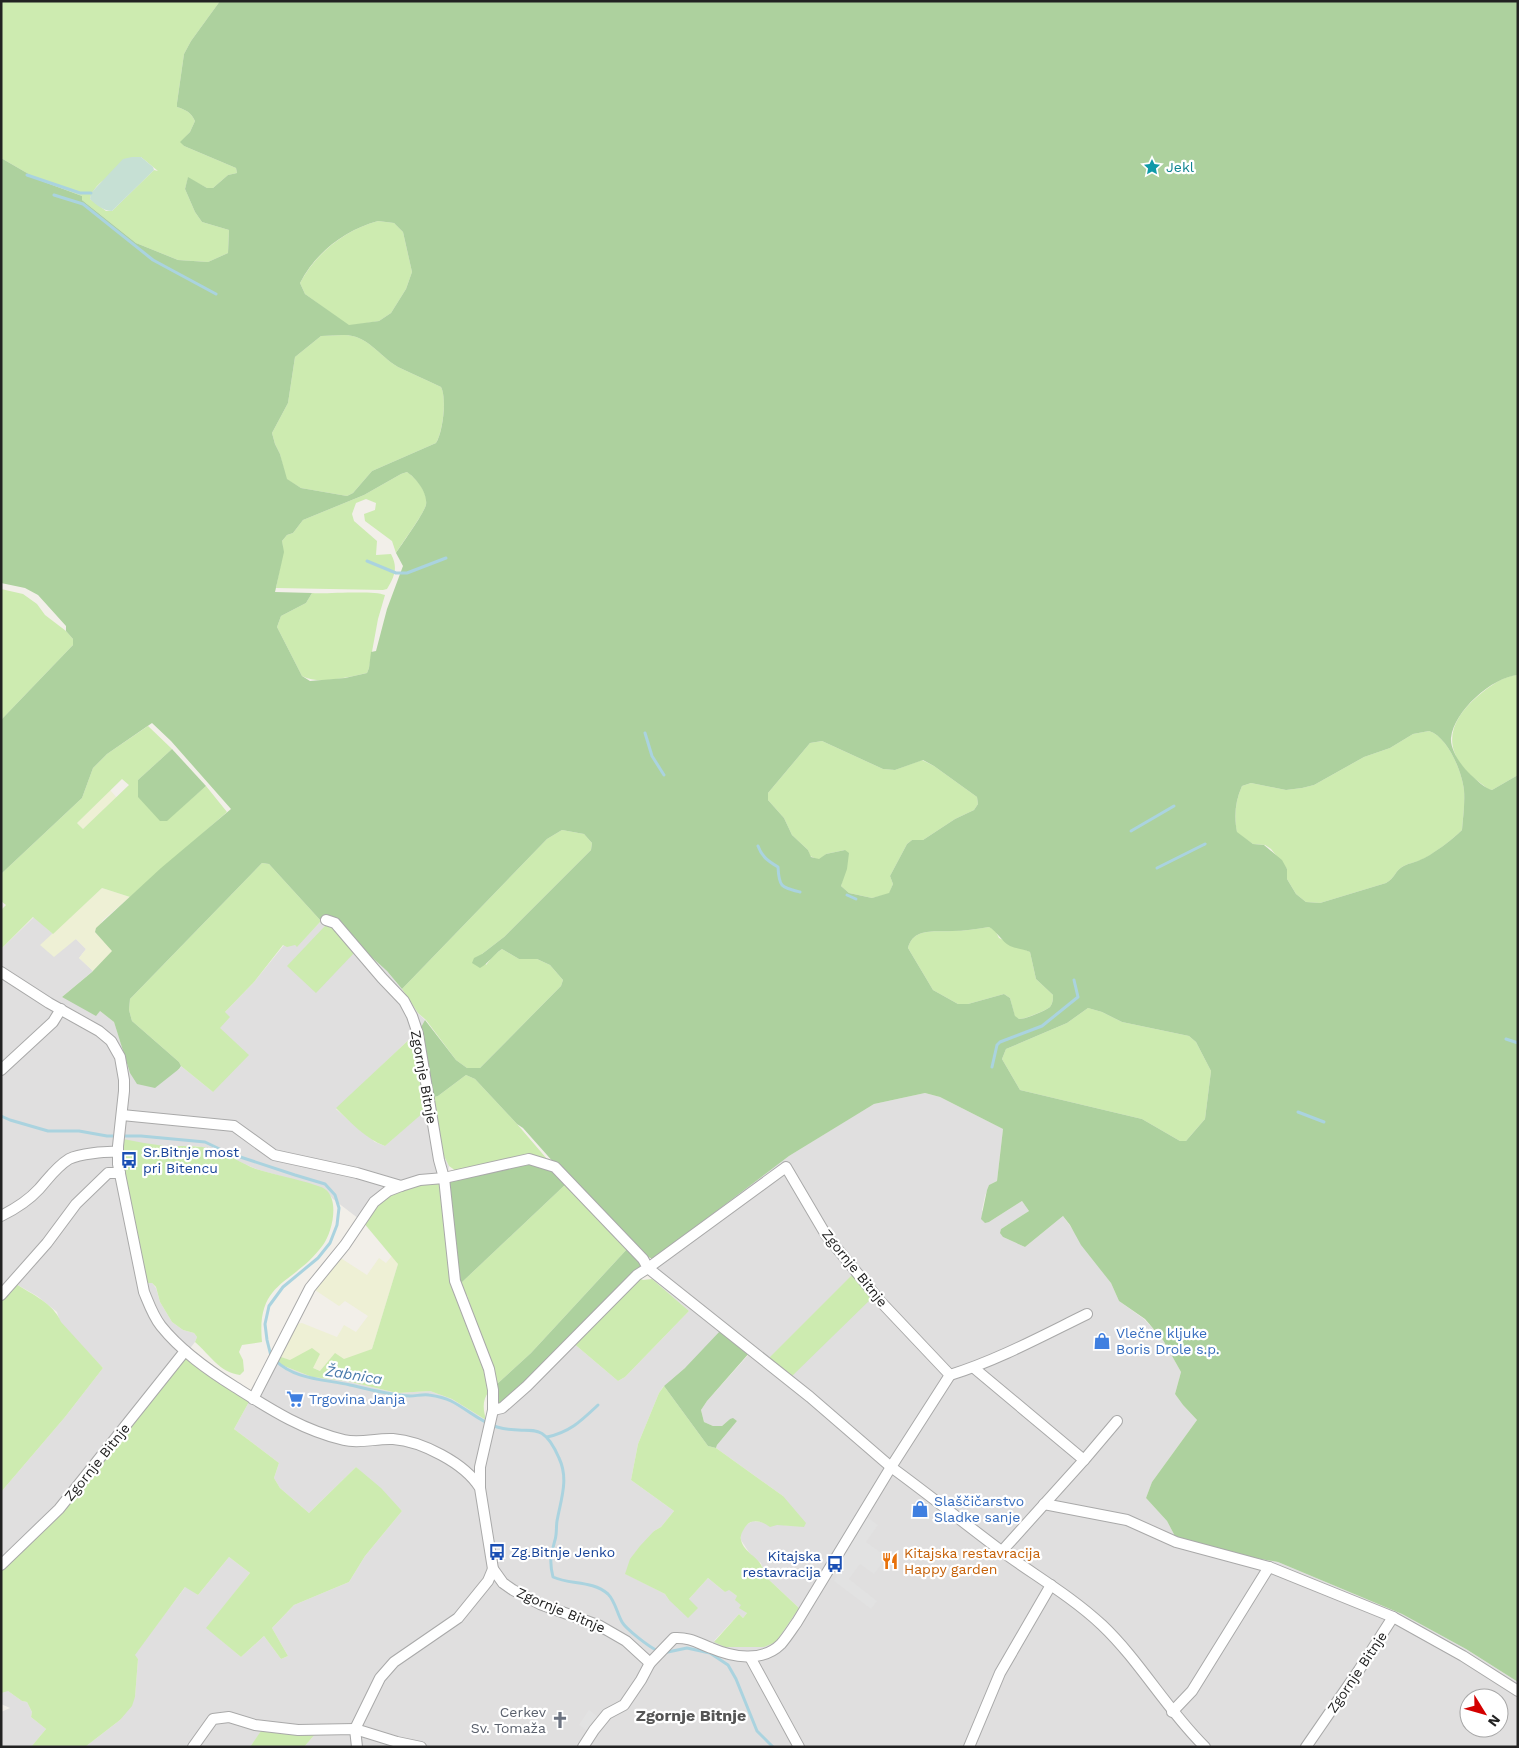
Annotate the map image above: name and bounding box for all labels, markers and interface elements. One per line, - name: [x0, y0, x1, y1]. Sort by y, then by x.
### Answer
- place icon: Jekl: [1142, 157, 1162, 177]
- place label: Jekl: [1166, 159, 1195, 175]
- street label: Zgornje Bitnje: [408, 1029, 440, 1125]
- place label: Sr.Bitnje most pri Bitencu: [143, 1144, 239, 1176]
- bus stop icon: Sr.Bitnje most pri Bitencu: [119, 1150, 139, 1170]
- street label: Zgornje Bitnje: [819, 1226, 891, 1310]
- place label: Vlečne kljuke Boris Drole s.p.: [1116, 1325, 1220, 1357]
- shop icon: Vlečne kljuke Boris Drole s.p.: [1092, 1331, 1112, 1351]
- water label: Žabnica: [323, 1361, 384, 1388]
- supermarket icon: Trgovina Janja: [285, 1389, 305, 1409]
- place label: Trgovina Janja: [309, 1391, 405, 1407]
- street label: Zgornje Bitnje: [61, 1420, 133, 1504]
- place label: Slaščičarstvo Sladke sanje: [934, 1493, 1024, 1525]
- shop icon: Slaščičarstvo Sladke sanje: [910, 1499, 930, 1519]
- bus stop icon: Zg.Bitnje Jenko: [487, 1542, 507, 1562]
- place label: Zg.Bitnje Jenko: [511, 1544, 615, 1560]
- place label: Kitajska restavracija Happy garden: [904, 1545, 1040, 1577]
- place label: Kitajska restavracija: [743, 1548, 821, 1580]
- restaurant icon: Kitajska restavracija Happy garden: [880, 1551, 900, 1571]
- bus stop icon: Kitajska restavracija: [825, 1554, 845, 1574]
- street label: Zgornje Bitnje: [514, 1584, 608, 1636]
- street label: Zgornje Bitnje: [1324, 1628, 1390, 1716]
- north arrow: [1459, 1688, 1509, 1738]
- place label: Cerkev Sv. Tomaža: [471, 1704, 547, 1736]
- district label: Zgornje Bitnje: [636, 1706, 746, 1725]
- church icon: Cerkev Sv. Tomaža: [550, 1710, 570, 1730]
- text: N: [1485, 1712, 1504, 1730]

